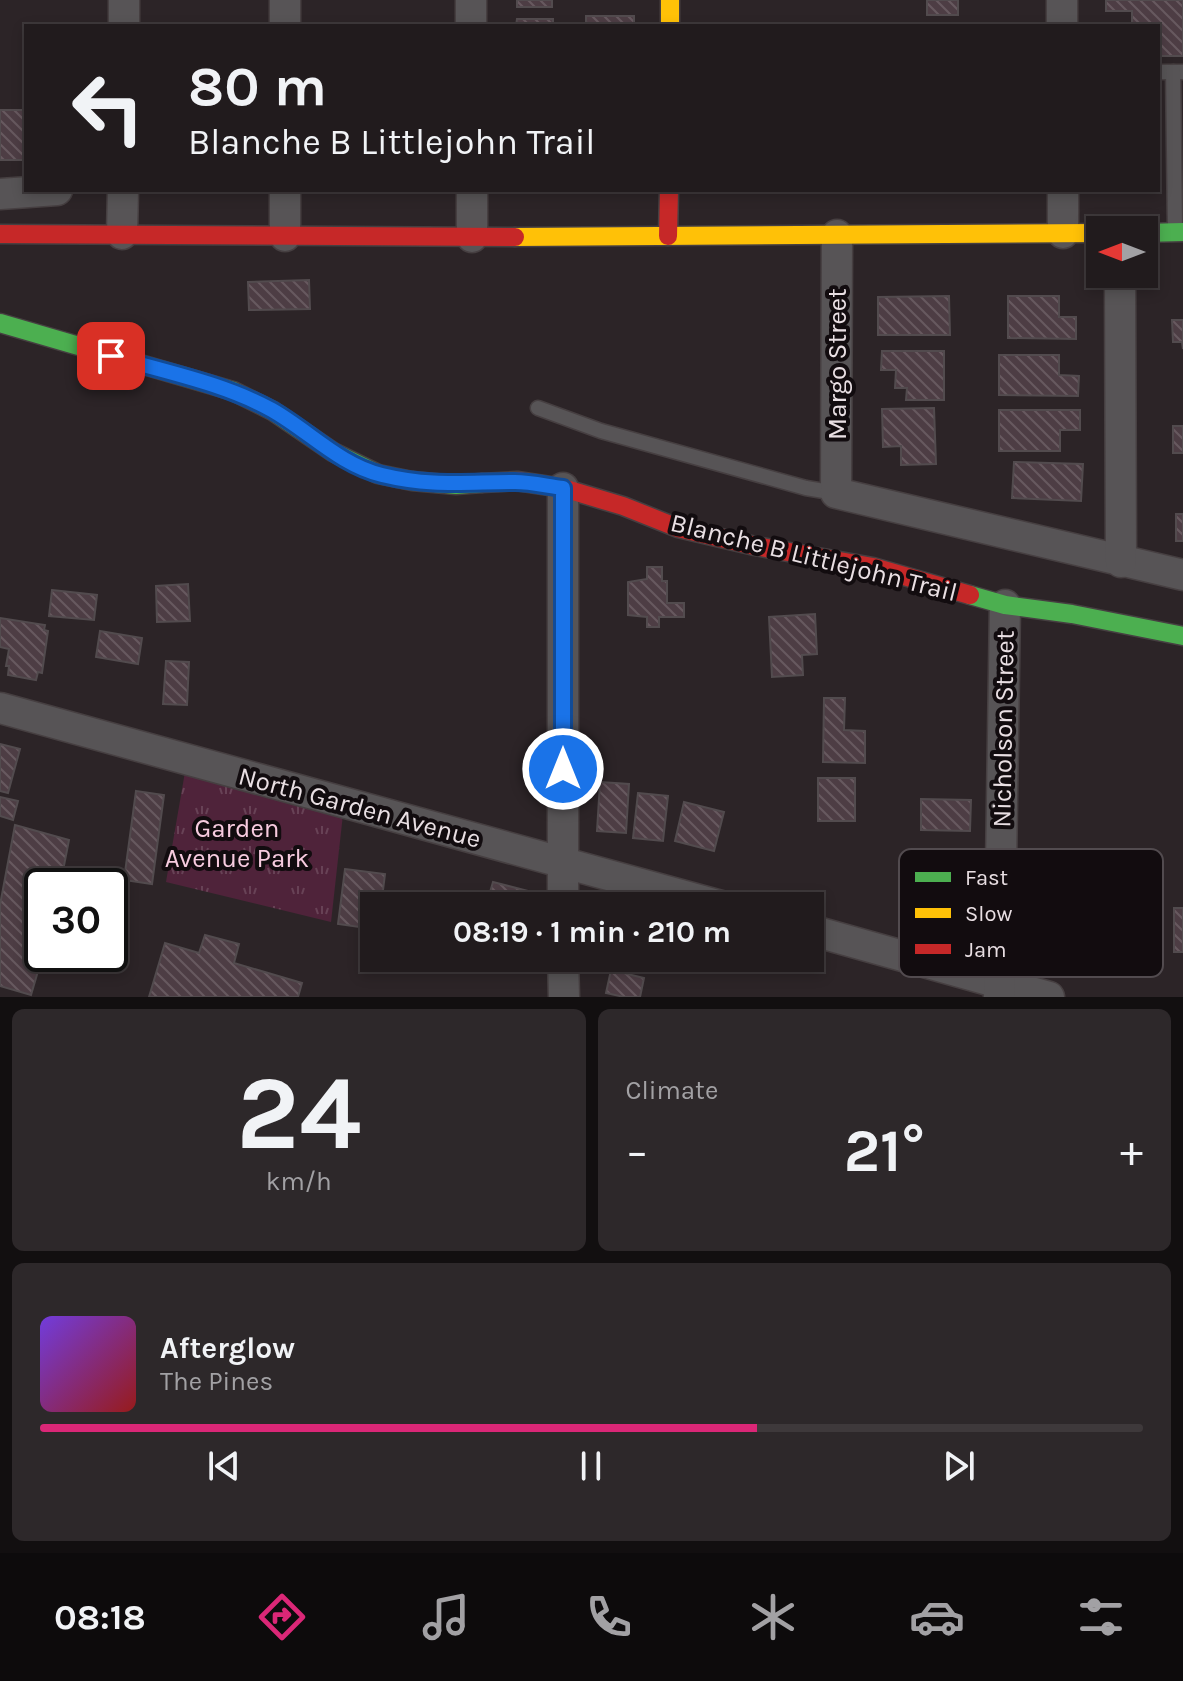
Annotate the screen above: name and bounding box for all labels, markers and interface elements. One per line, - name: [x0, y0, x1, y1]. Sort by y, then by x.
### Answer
- text: 80 m: [188, 54, 327, 119]
- icon: left: [56, 56, 160, 160]
- text: Blanche B Littlejohn Trail: [188, 121, 595, 163]
- north arrow: [1086, 216, 1158, 288]
- map controls: [1086, 216, 1158, 288]
- street label: Margo Street: [822, 288, 853, 440]
- pin: [77, 322, 145, 390]
- icon: arrive: [89, 334, 133, 378]
- street label: Blanche B Littlejohn Trail: [667, 507, 960, 608]
- street label: Nicholson Street: [986, 630, 1021, 828]
- position arrow: [521, 727, 605, 811]
- street label: North Garden Avenue: [235, 760, 484, 855]
- park label: Garden Avenue Park: [165, 813, 309, 874]
- legend: [899, 849, 1163, 977]
- text: Fast: [965, 865, 1008, 891]
- speed limit sign: 30: [24, 868, 128, 972]
- text: Slow: [965, 901, 1012, 927]
- text: 08:19 · 1 min · 210 m: [453, 914, 731, 950]
- text: Jam: [965, 937, 1007, 963]
- text: 24: [236, 1053, 361, 1174]
- text: Climate: [626, 1075, 718, 1106]
- text: 21°: [844, 1116, 925, 1186]
- text: −: [626, 1126, 649, 1177]
- text: +: [1120, 1126, 1143, 1177]
- text: km/h: [266, 1166, 332, 1197]
- text: Afterglow: [160, 1330, 295, 1366]
- text: The Pines: [160, 1366, 273, 1397]
- icon: previous: [202, 1444, 246, 1488]
- icon: pause: [569, 1444, 613, 1488]
- icon: next: [937, 1444, 981, 1488]
- icon: directions: [254, 1589, 310, 1645]
- icon: music: [418, 1589, 474, 1645]
- icon: phone: [581, 1589, 637, 1645]
- icon: climate: [745, 1589, 801, 1645]
- icon: car: [909, 1589, 965, 1645]
- icon: filters: [1073, 1589, 1129, 1645]
- text: 08:18: [54, 1596, 146, 1638]

